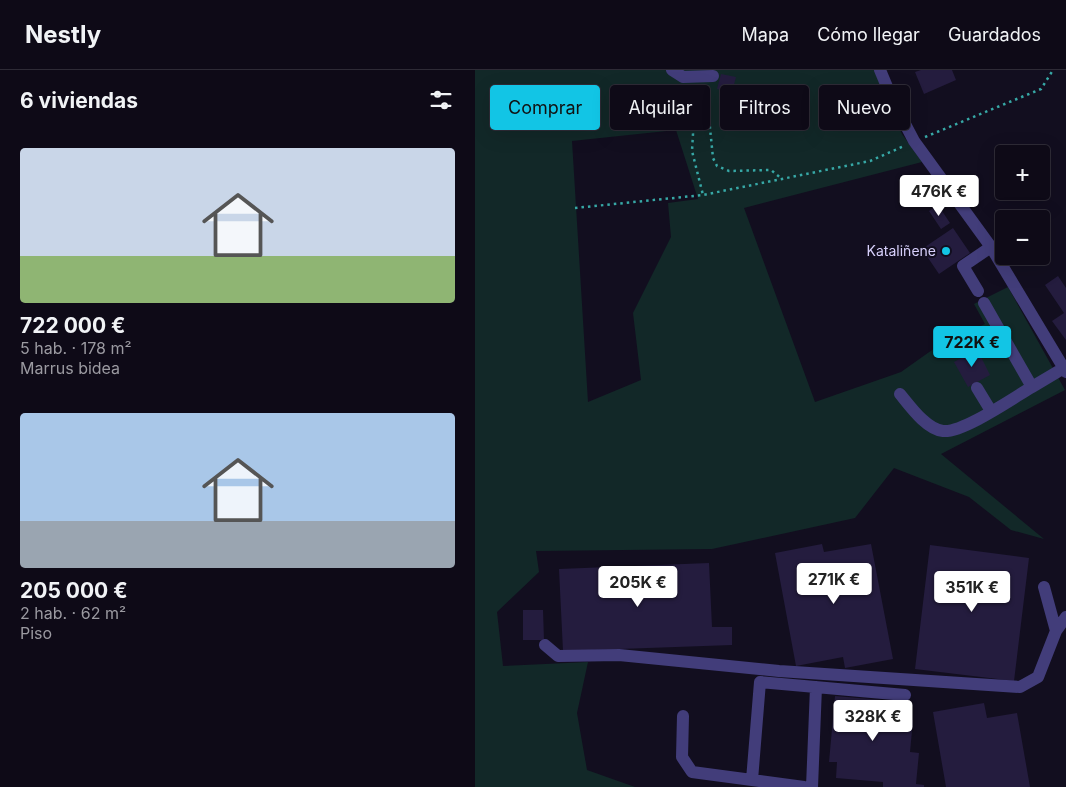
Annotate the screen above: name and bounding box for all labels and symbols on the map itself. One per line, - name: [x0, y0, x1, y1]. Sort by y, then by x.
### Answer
- pin: 476K €: [898, 174, 980, 217]
- place label: Kataliñene: [867, 242, 936, 259]
- marker: Kataliñene: [940, 245, 952, 257]
- pin: 722K €: [931, 326, 1013, 368]
- pin: 271K €: [793, 562, 875, 605]
- pin: 205K €: [597, 566, 679, 608]
- pin: 351K €: [931, 570, 1013, 613]
- pin: 328K €: [832, 700, 914, 742]

